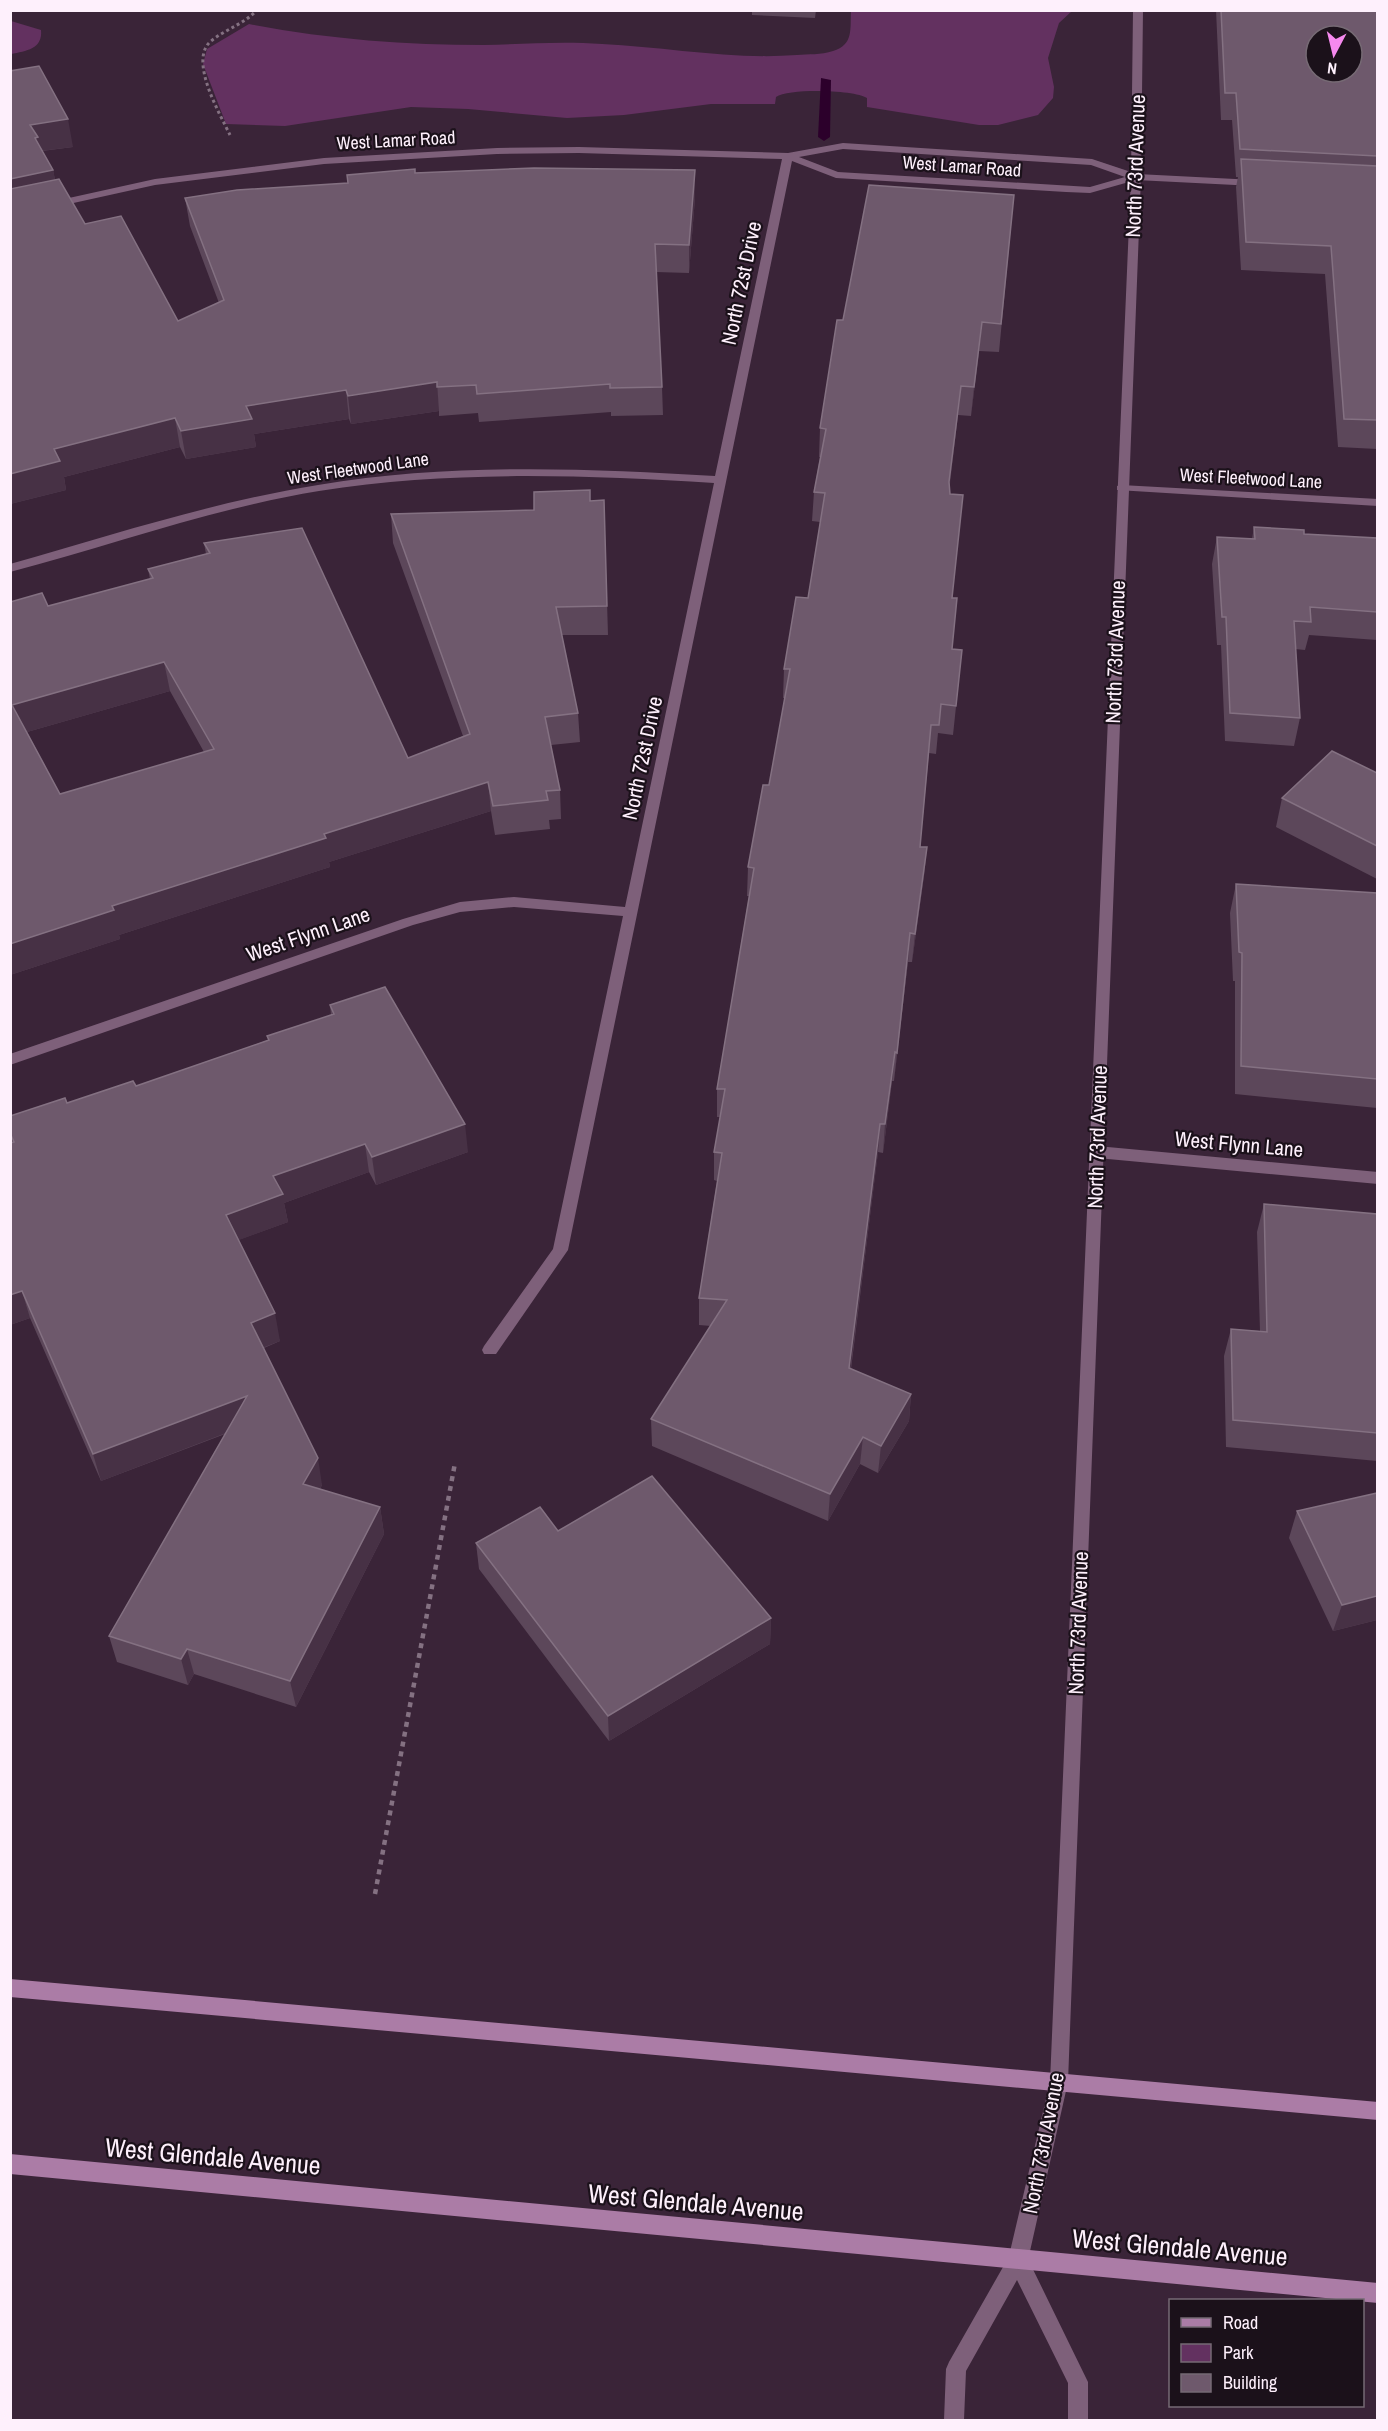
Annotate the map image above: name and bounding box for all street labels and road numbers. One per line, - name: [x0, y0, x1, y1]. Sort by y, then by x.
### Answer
- street label: North 73rd Avenue: [1118, 94, 1152, 238]
- street label: West Lamar Road: [336, 124, 456, 156]
- street label: West Lamar Road: [902, 149, 1022, 183]
- street label: North 72st Drive: [714, 219, 768, 347]
- street label: West Fleetwood Lane: [286, 446, 430, 490]
- street label: West Fleetwood Lane: [1179, 462, 1323, 494]
- street label: North 73rd Avenue: [1098, 580, 1132, 724]
- street label: North 72st Drive: [615, 694, 669, 822]
- street label: West Flynn Lane: [242, 899, 374, 969]
- street label: North 73rd Avenue: [1080, 1065, 1114, 1209]
- street label: West Flynn Lane: [1174, 1124, 1304, 1164]
- street label: North 73rd Avenue: [1061, 1551, 1095, 1695]
- street label: North 73rd Avenue: [1015, 2070, 1071, 2216]
- street label: West Glendale Avenue: [104, 2129, 322, 2183]
- street label: West Glendale Avenue: [587, 2175, 805, 2229]
- street label: West Glendale Avenue: [1071, 2220, 1289, 2274]

